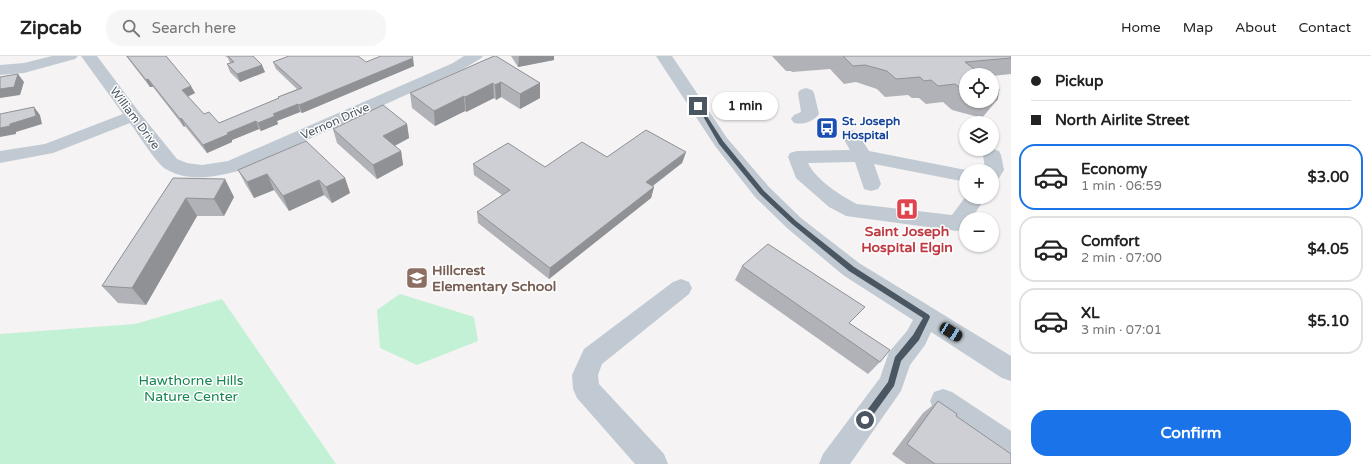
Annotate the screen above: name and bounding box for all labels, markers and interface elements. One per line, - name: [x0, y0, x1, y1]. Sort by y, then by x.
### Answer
- search box: [106, 10, 386, 46]
- text: Zipcab: [20, 17, 82, 39]
- icon: search: [120, 17, 142, 39]
- text: Search here: [152, 19, 236, 37]
- text: Home: [1121, 19, 1161, 36]
- text: Map: [1183, 19, 1213, 36]
- text: About: [1235, 19, 1277, 36]
- text: Contact: [1299, 19, 1351, 36]
- map controls: [959, 68, 999, 252]
- button: locate: [959, 68, 999, 108]
- text: Pickup: [1055, 72, 1103, 90]
- street label: William Drive: [107, 84, 163, 152]
- callout: 1 min: [712, 92, 778, 120]
- route end: [689, 97, 707, 115]
- text: 1 min: [728, 98, 762, 114]
- street label: Vernon Drive: [299, 100, 372, 142]
- text: North Airlite Street: [1055, 111, 1189, 129]
- place label: St. Joseph Hospital: [842, 114, 900, 143]
- bus stop icon: St. Joseph Hospital: [814, 115, 840, 141]
- button: layers: [959, 116, 999, 156]
- icon: car: [1033, 159, 1069, 195]
- text: Economy: [1081, 160, 1147, 178]
- button: +: [959, 164, 999, 204]
- text: $3.00: [1308, 168, 1349, 186]
- text: 1 min · 06:59: [1081, 178, 1162, 194]
- hospital icon: Saint Joseph Hospital Elgin: [894, 196, 920, 222]
- button: −: [959, 212, 999, 252]
- place label: Saint Joseph Hospital Elgin: [861, 223, 953, 256]
- icon: car: [1033, 231, 1069, 267]
- text: Comfort: [1081, 232, 1140, 250]
- text: $4.05: [1308, 240, 1349, 258]
- text: 2 min · 07:00: [1081, 250, 1162, 266]
- place label: Hillcrest Elementary School: [432, 262, 556, 295]
- school or university icon: Hillcrest Elementary School: [404, 265, 430, 291]
- icon: car: [1033, 303, 1069, 339]
- text: XL: [1081, 304, 1100, 322]
- text: $5.10: [1308, 312, 1349, 330]
- car: [938, 321, 964, 343]
- text: 3 min · 07:01: [1081, 322, 1162, 338]
- park label: Hawthorne Hills Nature Center: [138, 372, 244, 405]
- button: Confirm: [1031, 410, 1351, 456]
- route start: [856, 411, 874, 429]

